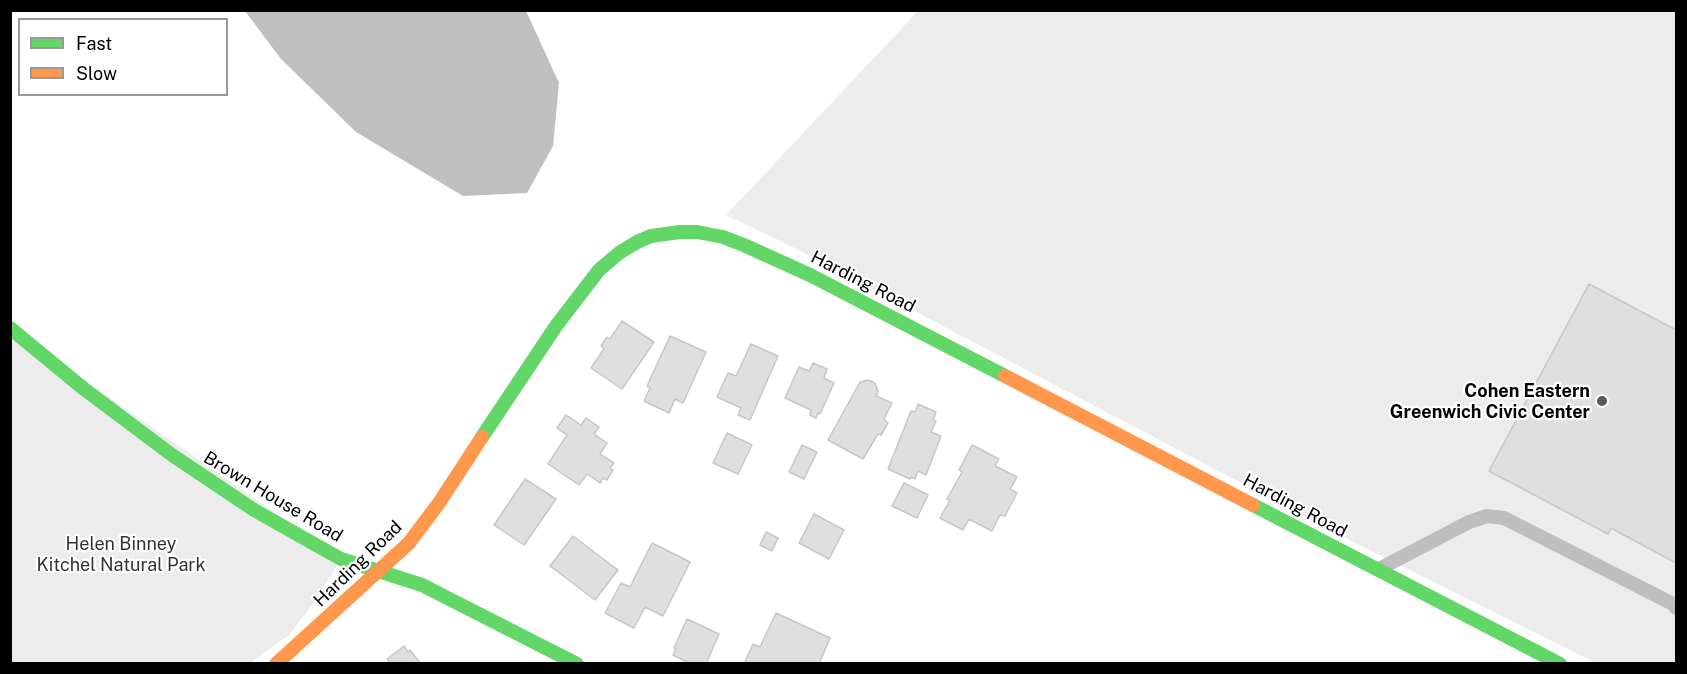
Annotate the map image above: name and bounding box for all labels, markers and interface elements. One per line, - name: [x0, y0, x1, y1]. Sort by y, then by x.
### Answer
- legend: [18, 18, 228, 96]
- text: Fast: [76, 33, 112, 54]
- text: Slow: [76, 63, 117, 84]
- street label: Harding Road: [807, 246, 919, 318]
- place label: Cohen Eastern Greenwich Civic Center: [1390, 380, 1590, 422]
- marker: Cohen Eastern Greenwich Civic Center: [1595, 394, 1609, 408]
- street label: Brown House Road: [200, 447, 346, 547]
- street label: Harding Road: [1239, 470, 1351, 542]
- street label: Harding Road: [309, 516, 407, 612]
- park label: Helen Binney Kitchel Natural Park: [37, 533, 205, 576]

